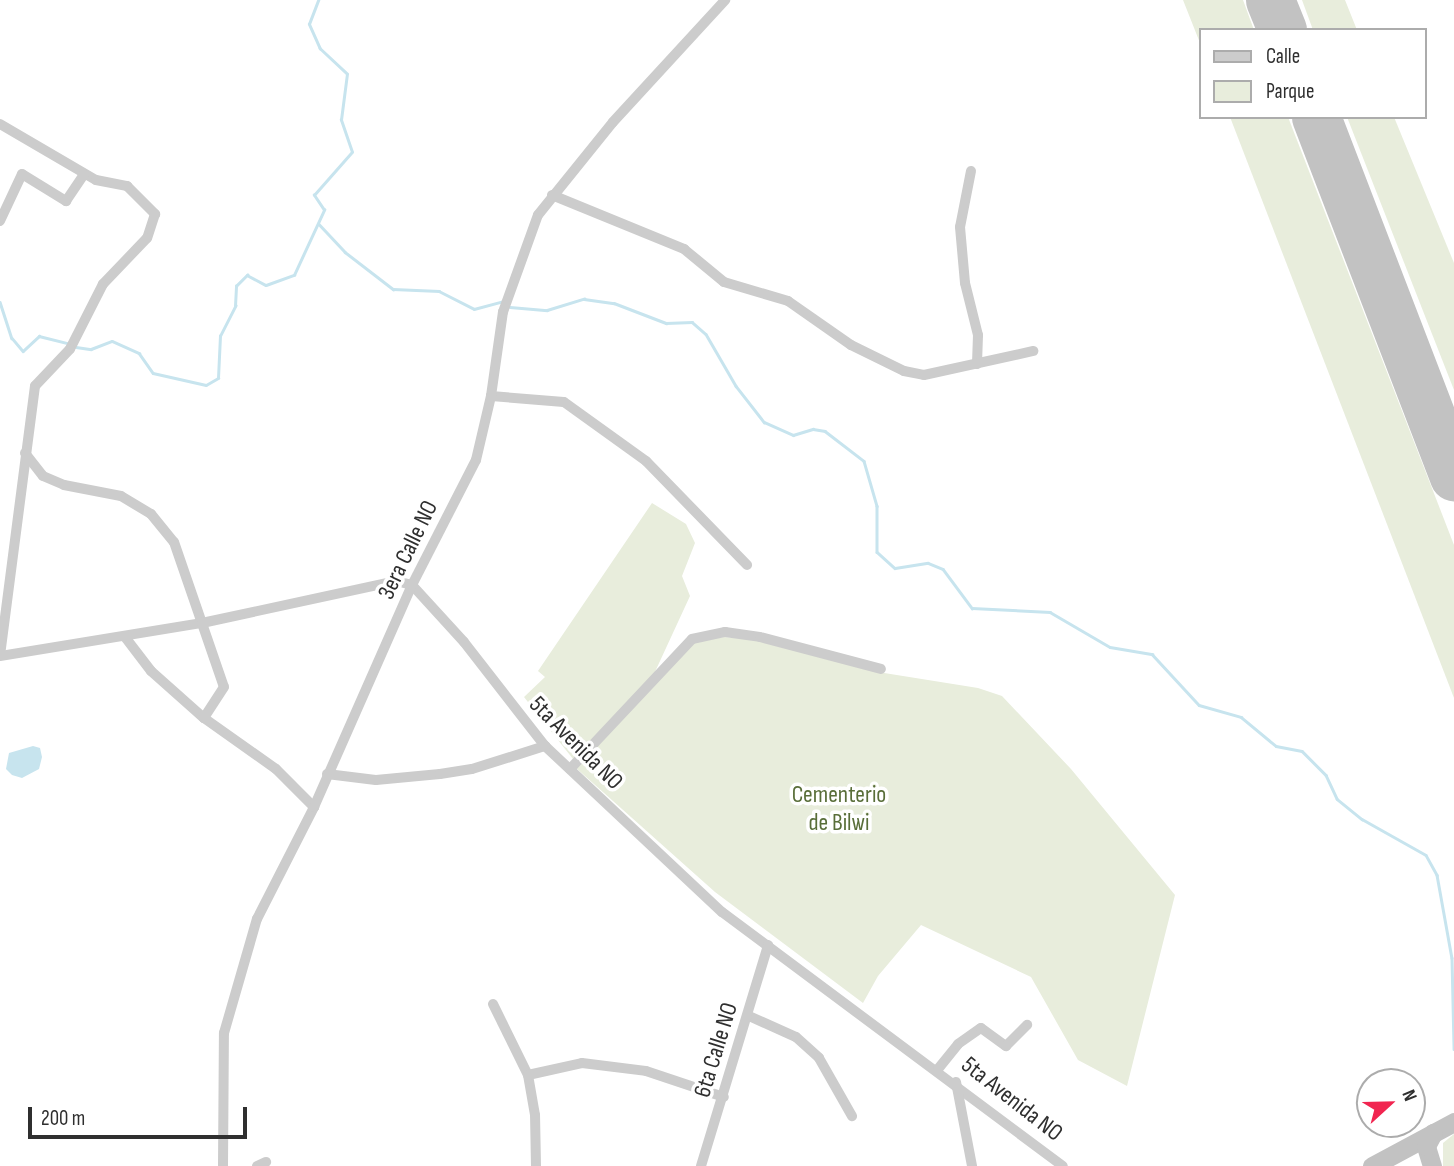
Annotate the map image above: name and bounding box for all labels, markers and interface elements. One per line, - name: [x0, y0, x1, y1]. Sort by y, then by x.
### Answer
- legend: [1198, 28, 1426, 119]
- text: Calle: [1266, 44, 1300, 69]
- text: Parque: [1266, 79, 1314, 104]
- street label: 3era Calle NO: [372, 496, 444, 604]
- street label: 5ta Avenida NO: [523, 690, 629, 796]
- park label: Cementerio de Bilwi: [792, 781, 886, 837]
- street label: 6ta Calle NO: [688, 999, 744, 1101]
- street label: 5ta Avenida NO: [956, 1051, 1068, 1147]
- north arrow: [1356, 1068, 1426, 1138]
- text: N: [1397, 1087, 1422, 1105]
- scale bar: [32, 1092, 250, 1136]
- text: 200 m: [41, 1106, 85, 1131]

